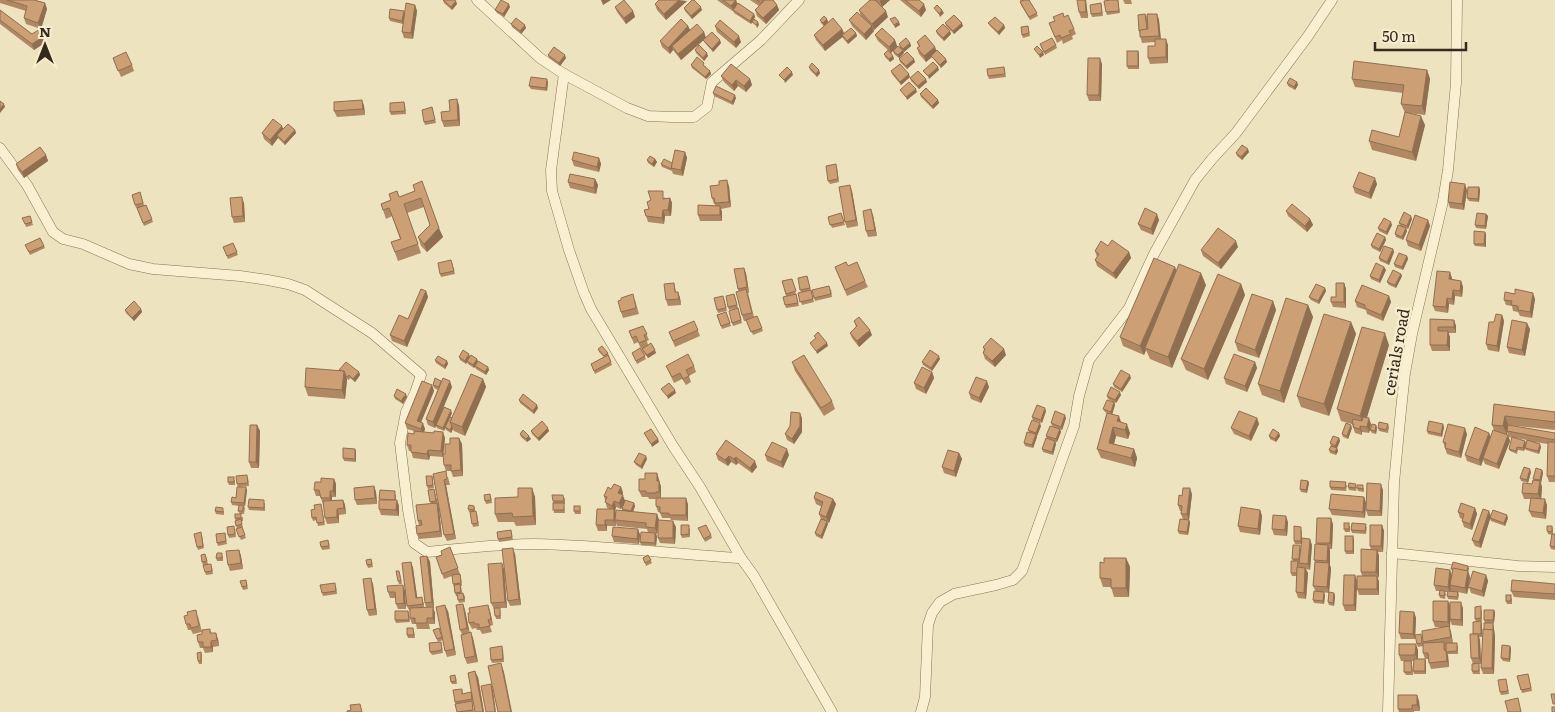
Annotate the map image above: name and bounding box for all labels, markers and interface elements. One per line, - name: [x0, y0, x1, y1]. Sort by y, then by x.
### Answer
- north arrow: [20, 20, 70, 70]
- scale bar: [1375, 20, 1466, 52]
- text: N: [39, 21, 51, 41]
- text: 50 m: [1382, 24, 1416, 47]
- street label: cerials road: [1376, 306, 1415, 397]

